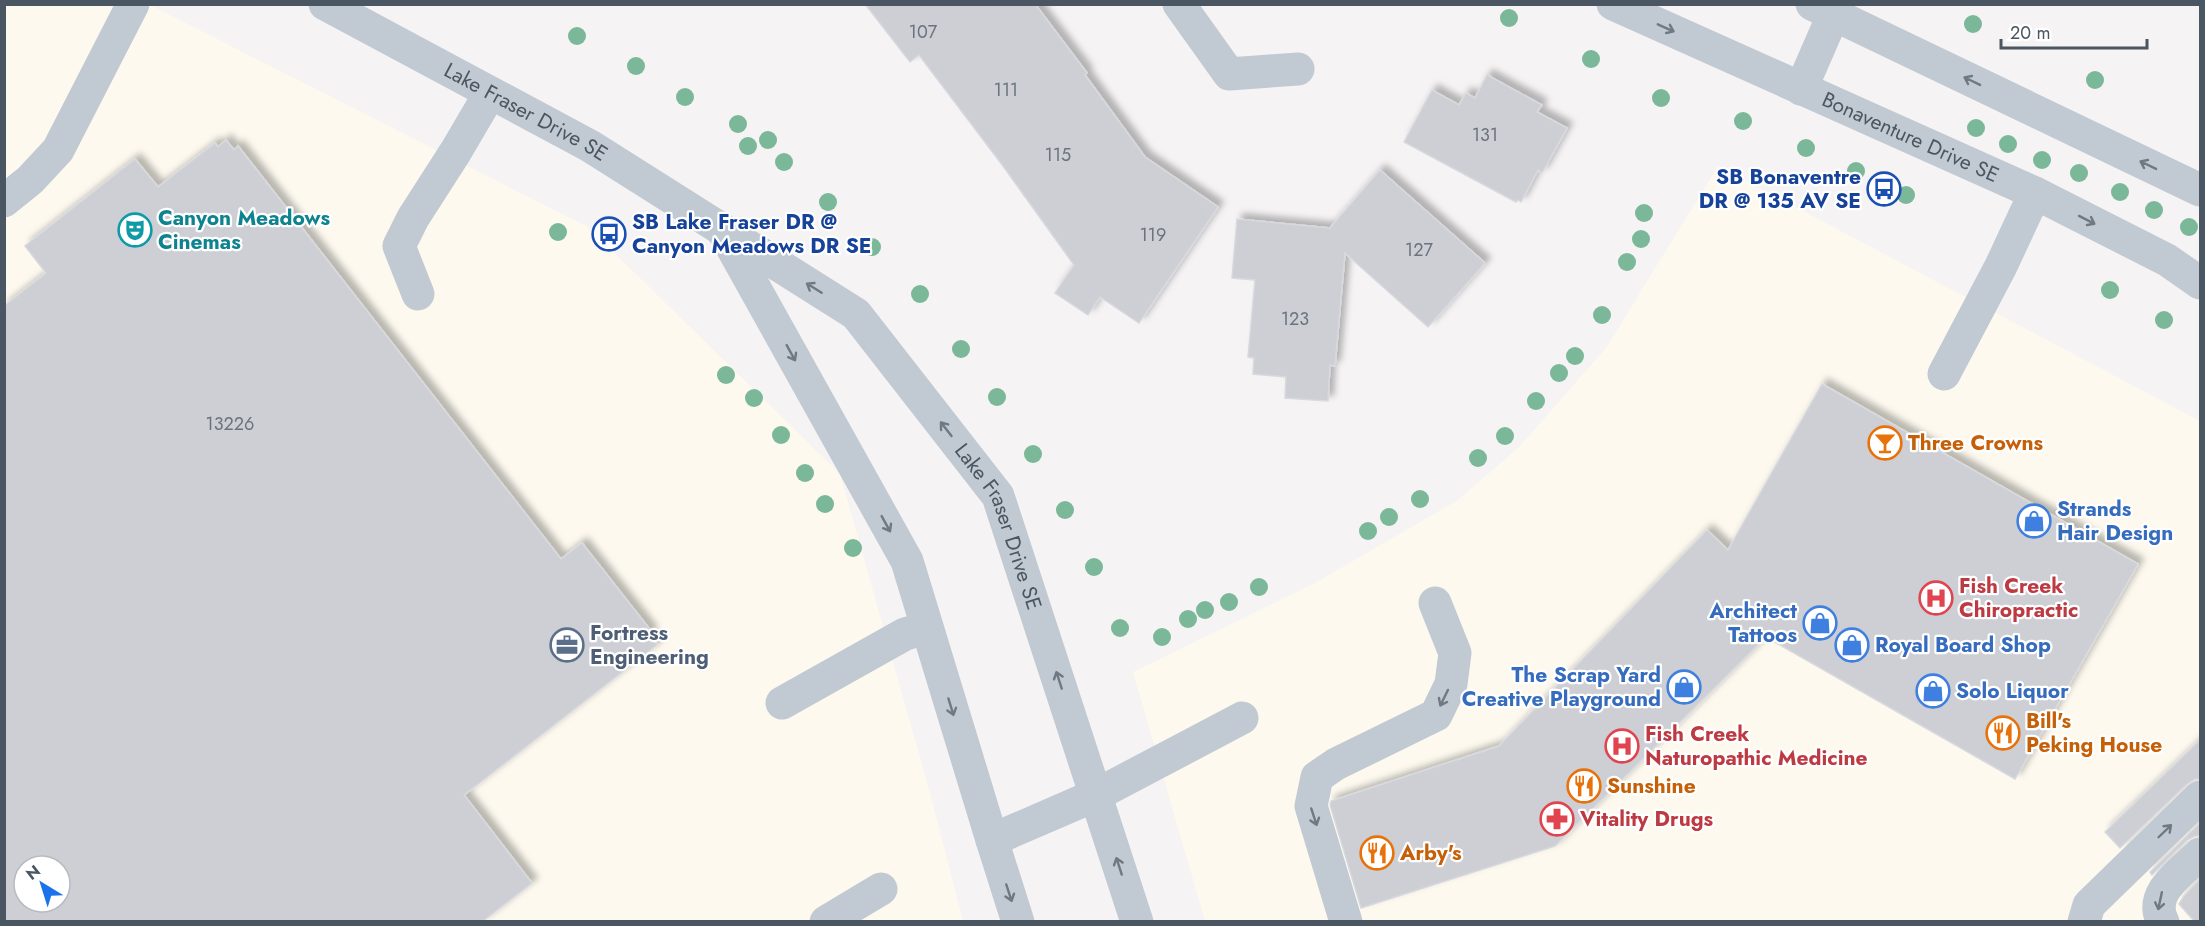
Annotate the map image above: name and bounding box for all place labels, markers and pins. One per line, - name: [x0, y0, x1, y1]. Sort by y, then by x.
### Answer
- place label: SB Bonaventre DR @ 135 AV SE: [1699, 162, 1861, 216]
- bus stop icon: SB Bonaventre DR @ 135 AV SE: [1866, 171, 1902, 207]
- place label: Canyon Meadows Cinemas: [158, 203, 330, 257]
- place label: SB Lake Fraser DR @ Canyon Meadows DR SE: [632, 207, 871, 261]
- theatre icon: Canyon Meadows Cinemas: [117, 212, 153, 248]
- bus stop icon: SB Lake Fraser DR @ Canyon Meadows DR SE: [591, 216, 627, 252]
- bar icon: Three Crowns: [1867, 425, 1903, 461]
- place label: Three Crowns: [1908, 428, 2044, 458]
- place label: Strands Hair Design: [2057, 494, 2173, 548]
- shop icon: Strands Hair Design: [2016, 503, 2052, 539]
- place label: Fish Creek Chiropractic: [1959, 571, 2078, 625]
- hospital icon: Fish Creek Chiropractic: [1918, 580, 1954, 616]
- place label: Architect Tattoos: [1708, 596, 1797, 650]
- shop icon: Architect Tattoos: [1802, 605, 1838, 641]
- place label: Fortress Engineering: [590, 618, 709, 672]
- office icon: Fortress Engineering: [549, 627, 585, 663]
- shop icon: Royal Board Shop: [1834, 627, 1870, 663]
- place label: Royal Board Shop: [1875, 630, 2051, 660]
- place label: The Scrap Yard Creative Playground: [1462, 660, 1661, 714]
- shop icon: The Scrap Yard Creative Playground: [1666, 669, 1702, 705]
- shop icon: Solo Liquor: [1915, 673, 1951, 709]
- place label: Solo Liquor: [1956, 676, 2069, 706]
- place label: Bill's Peking House: [2026, 706, 2162, 760]
- restaurant icon: Bill's Peking House: [1985, 715, 2021, 751]
- place label: Fish Creek Naturopathic Medicine: [1645, 719, 1868, 773]
- hospital icon: Fish Creek Naturopathic Medicine: [1604, 728, 1640, 764]
- restaurant icon: Sunshine: [1566, 768, 1602, 804]
- place label: Sunshine: [1607, 771, 1696, 801]
- pharmacy icon: Vitality Drugs: [1539, 801, 1575, 837]
- place label: Vitality Drugs: [1579, 804, 1714, 834]
- restaurant icon: Arby's: [1359, 835, 1395, 871]
- place label: Arby's: [1399, 838, 1462, 868]

